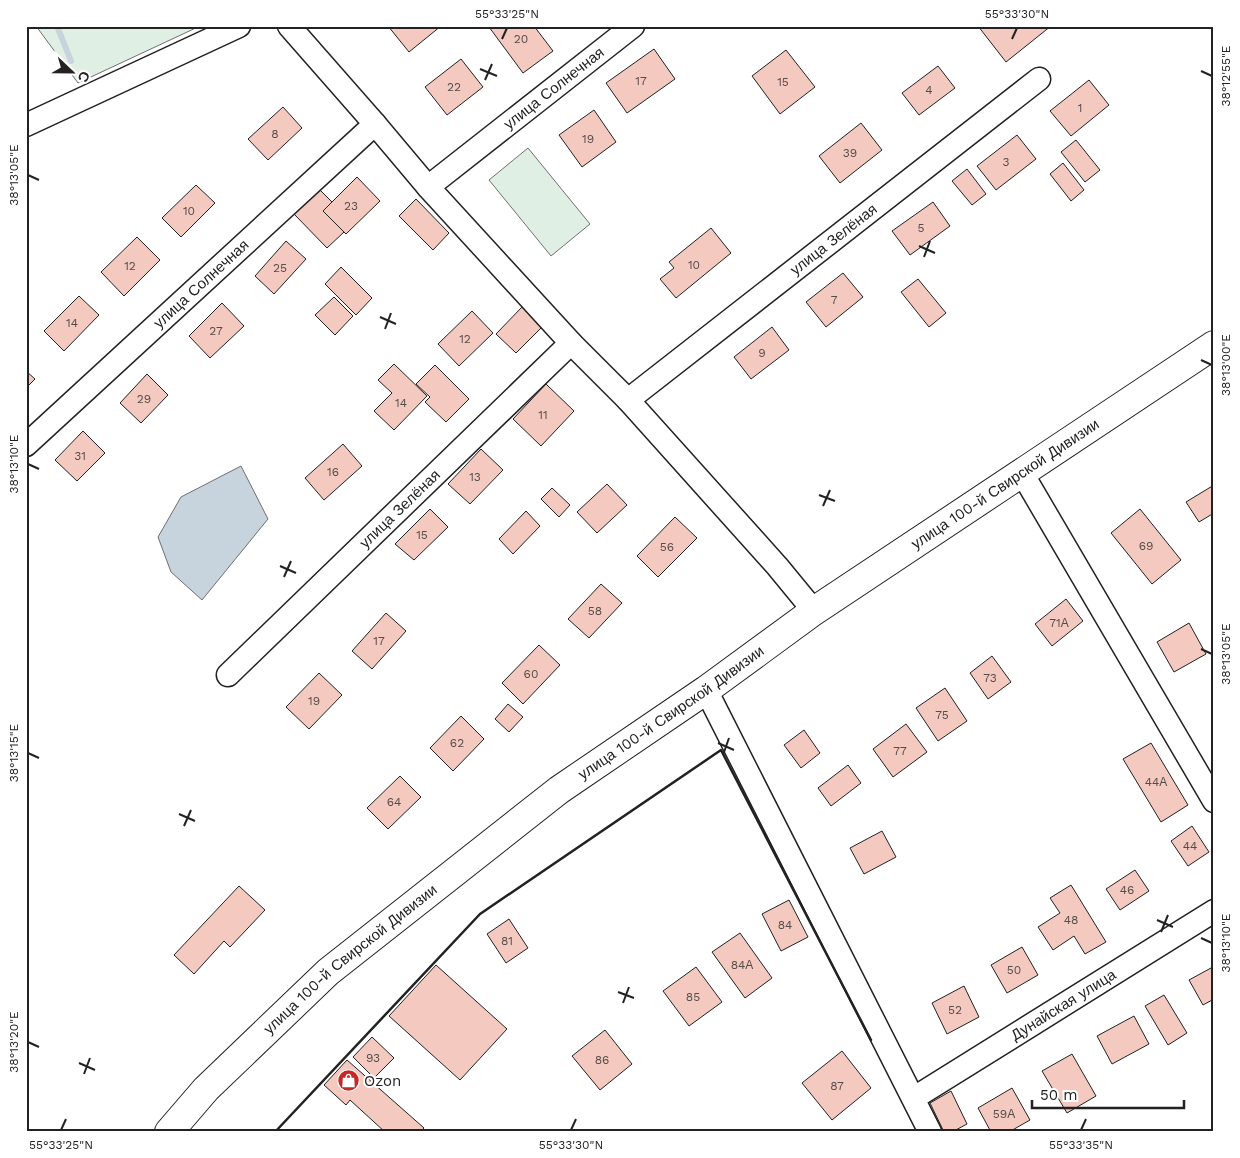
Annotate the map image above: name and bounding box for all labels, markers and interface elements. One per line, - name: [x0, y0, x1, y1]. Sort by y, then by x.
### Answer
- text: 55°33'25"N: [475, 7, 539, 21]
- text: 55°33'30"N: [985, 7, 1049, 21]
- house number: 20: [514, 32, 528, 46]
- street label: улица Солнечная: [500, 43, 608, 133]
- text: 38°12'55"E: [1219, 45, 1233, 106]
- north arrow: [48, 48, 98, 98]
- text: С: [75, 69, 93, 85]
- house number: 17: [635, 74, 647, 88]
- house number: 15: [777, 75, 789, 89]
- house number: 22: [447, 80, 461, 94]
- house number: 4: [925, 83, 933, 97]
- house number: 1: [1078, 101, 1082, 115]
- house number: 8: [271, 127, 279, 141]
- house number: 19: [582, 132, 594, 146]
- text: 38°13'05"E: [7, 144, 21, 206]
- house number: 39: [843, 146, 857, 160]
- house number: 3: [1003, 155, 1010, 169]
- house number: 23: [344, 199, 358, 213]
- street label: улица Зелёная: [787, 200, 881, 279]
- house number: 10: [183, 204, 195, 218]
- house number: 5: [918, 221, 925, 235]
- street label: улица Солнечная: [150, 236, 252, 332]
- house number: 10: [688, 258, 700, 272]
- house number: 12: [124, 259, 136, 273]
- house number: 25: [273, 261, 287, 275]
- house number: 7: [831, 293, 838, 307]
- house number: 14: [66, 316, 78, 330]
- house number: 27: [209, 324, 223, 338]
- house number: 12: [459, 332, 471, 346]
- text: 38°13'00"E: [1219, 334, 1233, 396]
- house number: 9: [758, 346, 766, 360]
- house number: 29: [137, 392, 151, 406]
- house number: 14: [395, 396, 407, 410]
- house number: 11: [538, 408, 548, 422]
- street label: улица 100-й Свирской Дивизии: [908, 415, 1103, 553]
- text: 38°13'10"E: [7, 434, 21, 494]
- house number: 31: [74, 449, 86, 463]
- house number: 16: [327, 465, 339, 479]
- street label: улица Зелёная: [356, 466, 444, 552]
- house number: 13: [469, 470, 481, 484]
- house number: 15: [416, 528, 428, 542]
- house number: 69: [1139, 539, 1153, 553]
- house number: 56: [660, 540, 674, 554]
- house number: 58: [588, 604, 602, 618]
- house number: 71А: [1049, 616, 1069, 630]
- text: 38°13'05"E: [1219, 623, 1233, 685]
- house number: 17: [373, 634, 385, 648]
- street label: улица 100-й Свирской Дивизии: [575, 642, 767, 783]
- house number: 60: [524, 667, 538, 681]
- house number: 73: [983, 671, 997, 685]
- house number: 19: [308, 694, 320, 708]
- house number: 75: [935, 708, 949, 722]
- text: 38°13'15"E: [7, 723, 21, 782]
- house number: 62: [450, 736, 464, 750]
- house number: 77: [893, 744, 907, 758]
- house number: 44А: [1145, 775, 1167, 789]
- house number: 64: [387, 795, 401, 809]
- house number: 44: [1183, 839, 1197, 853]
- street label: улица 100-й Свирской Дивизии: [260, 881, 441, 1038]
- house number: 46: [1120, 883, 1134, 897]
- house number: 48: [1064, 913, 1078, 927]
- text: 38°13'10"E: [1219, 913, 1233, 973]
- house number: 84: [778, 918, 792, 932]
- house number: 81: [501, 934, 513, 948]
- house number: 84А: [731, 958, 753, 972]
- house number: 50: [1007, 963, 1021, 977]
- street label: Дунайская улица: [1008, 965, 1120, 1044]
- house number: 85: [686, 990, 700, 1004]
- house number: 52: [948, 1003, 962, 1017]
- text: 38°13'20"E: [7, 1011, 21, 1073]
- house number: 93: [366, 1051, 380, 1065]
- house number: 86: [595, 1053, 609, 1067]
- shop icon: Ozon: [336, 1069, 360, 1093]
- place label: Ozon: [364, 1072, 401, 1090]
- scale bar: [1032, 1078, 1185, 1110]
- house number: 87: [830, 1079, 844, 1093]
- text: 50 m: [1040, 1086, 1077, 1104]
- house number: 59А: [993, 1107, 1015, 1121]
- text: 55°33'25"N: [29, 1138, 93, 1152]
- text: 55°33'30"N: [539, 1138, 603, 1152]
- text: 55°33'35"N: [1049, 1138, 1113, 1152]

